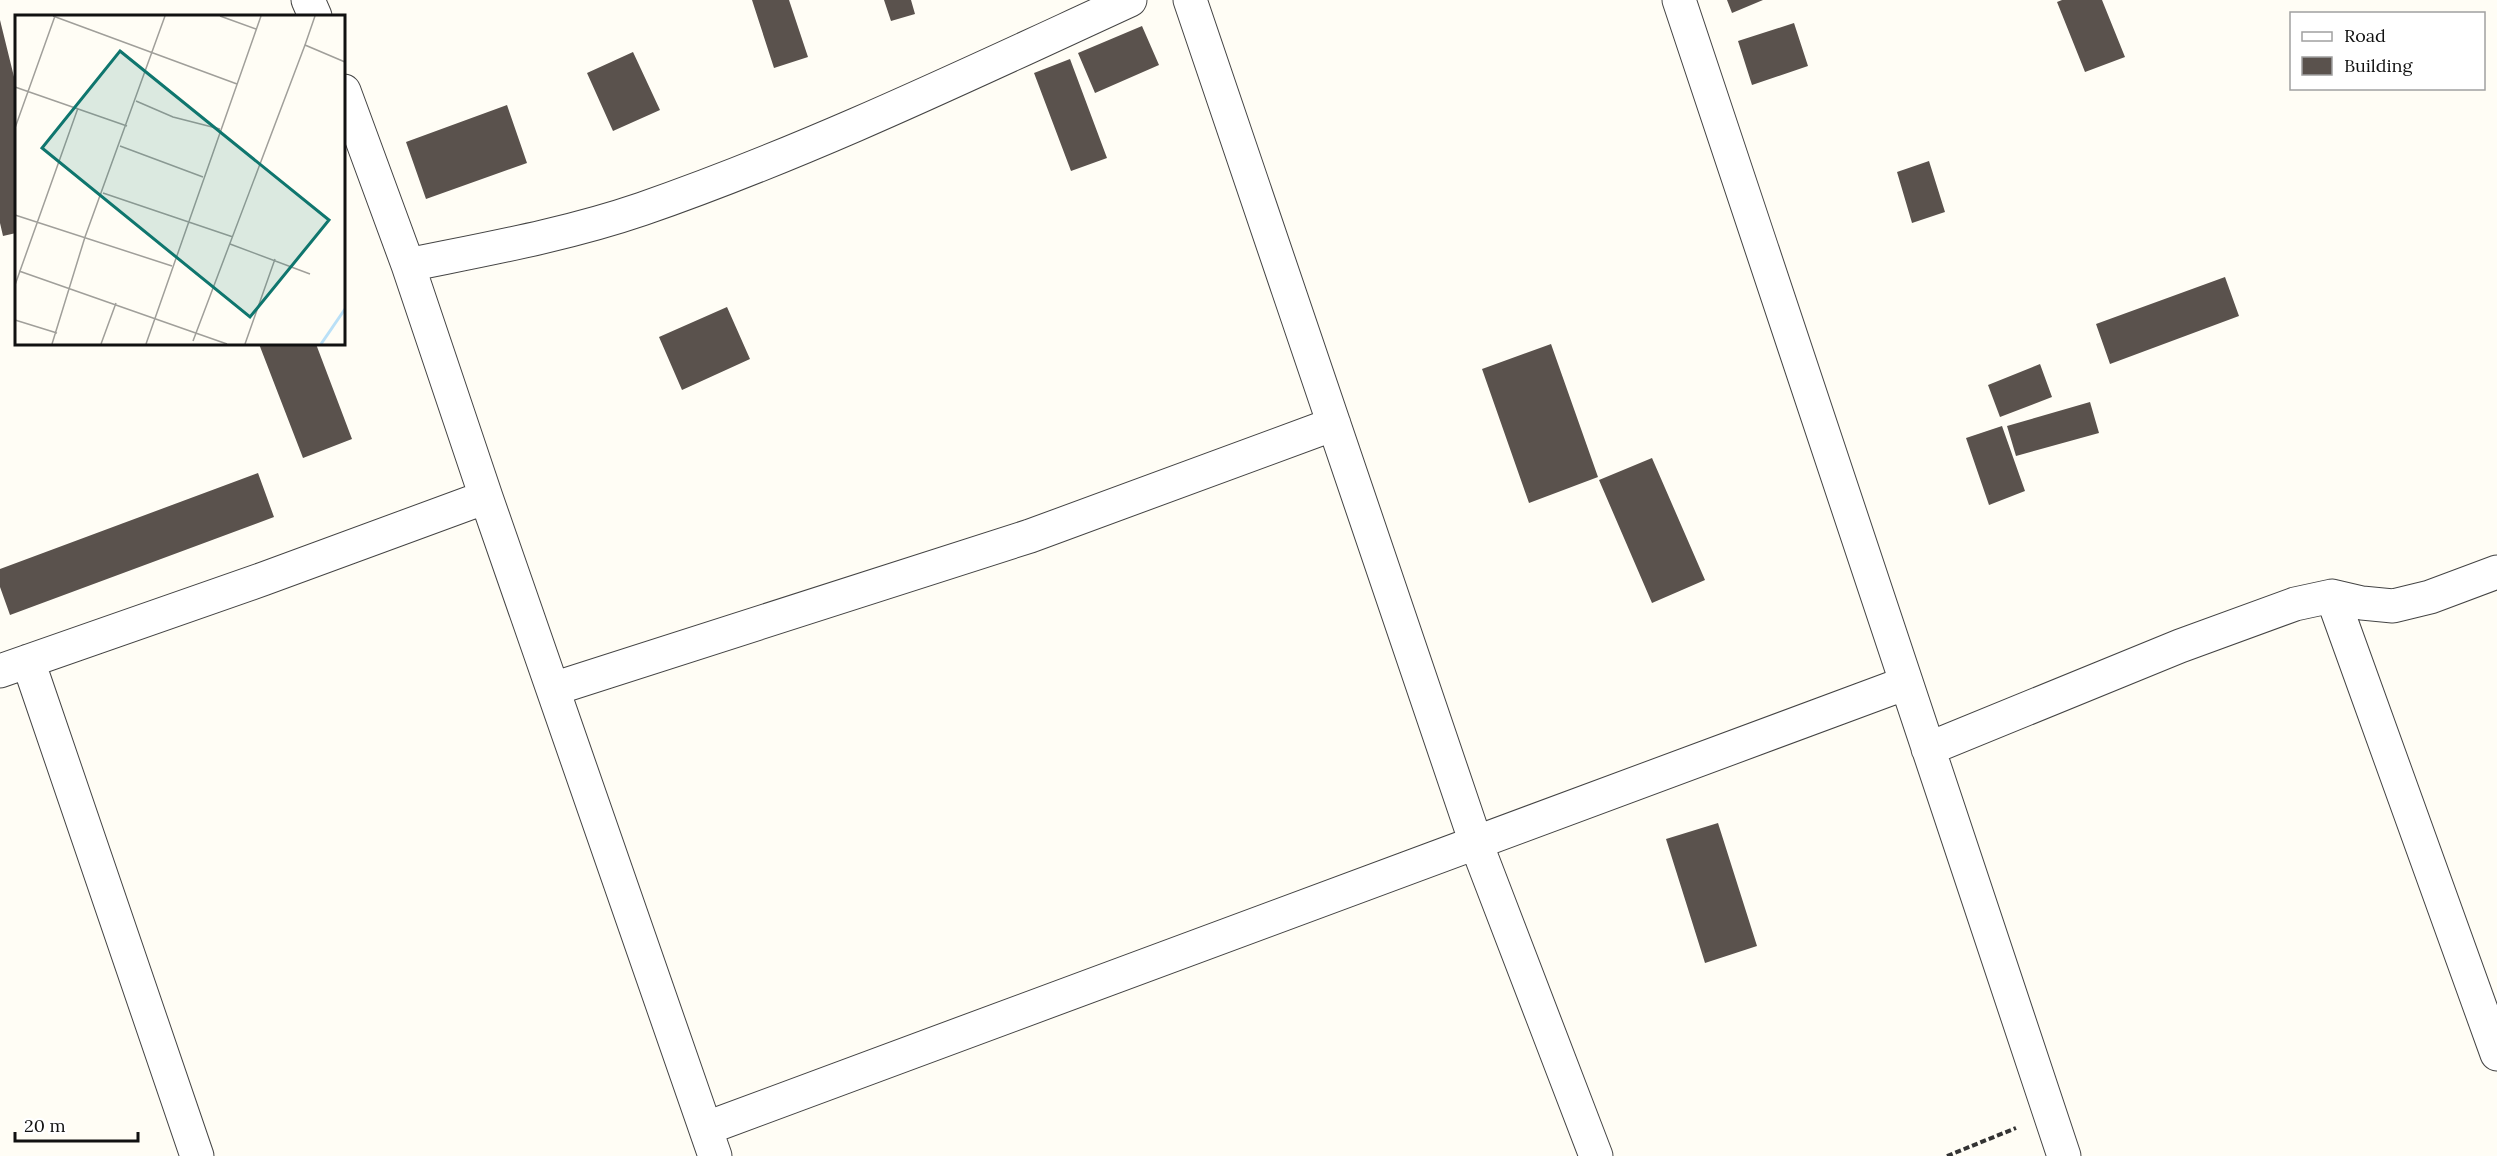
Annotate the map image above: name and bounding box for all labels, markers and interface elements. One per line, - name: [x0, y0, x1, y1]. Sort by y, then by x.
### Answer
- legend: [2290, 12, 2485, 90]
- inset map: [15, 15, 345, 345]
- text: Road: [2344, 24, 2386, 47]
- text: Building: [2344, 54, 2414, 77]
- scale bar: [15, 1105, 138, 1143]
- text: 20 m: [24, 1114, 66, 1137]

